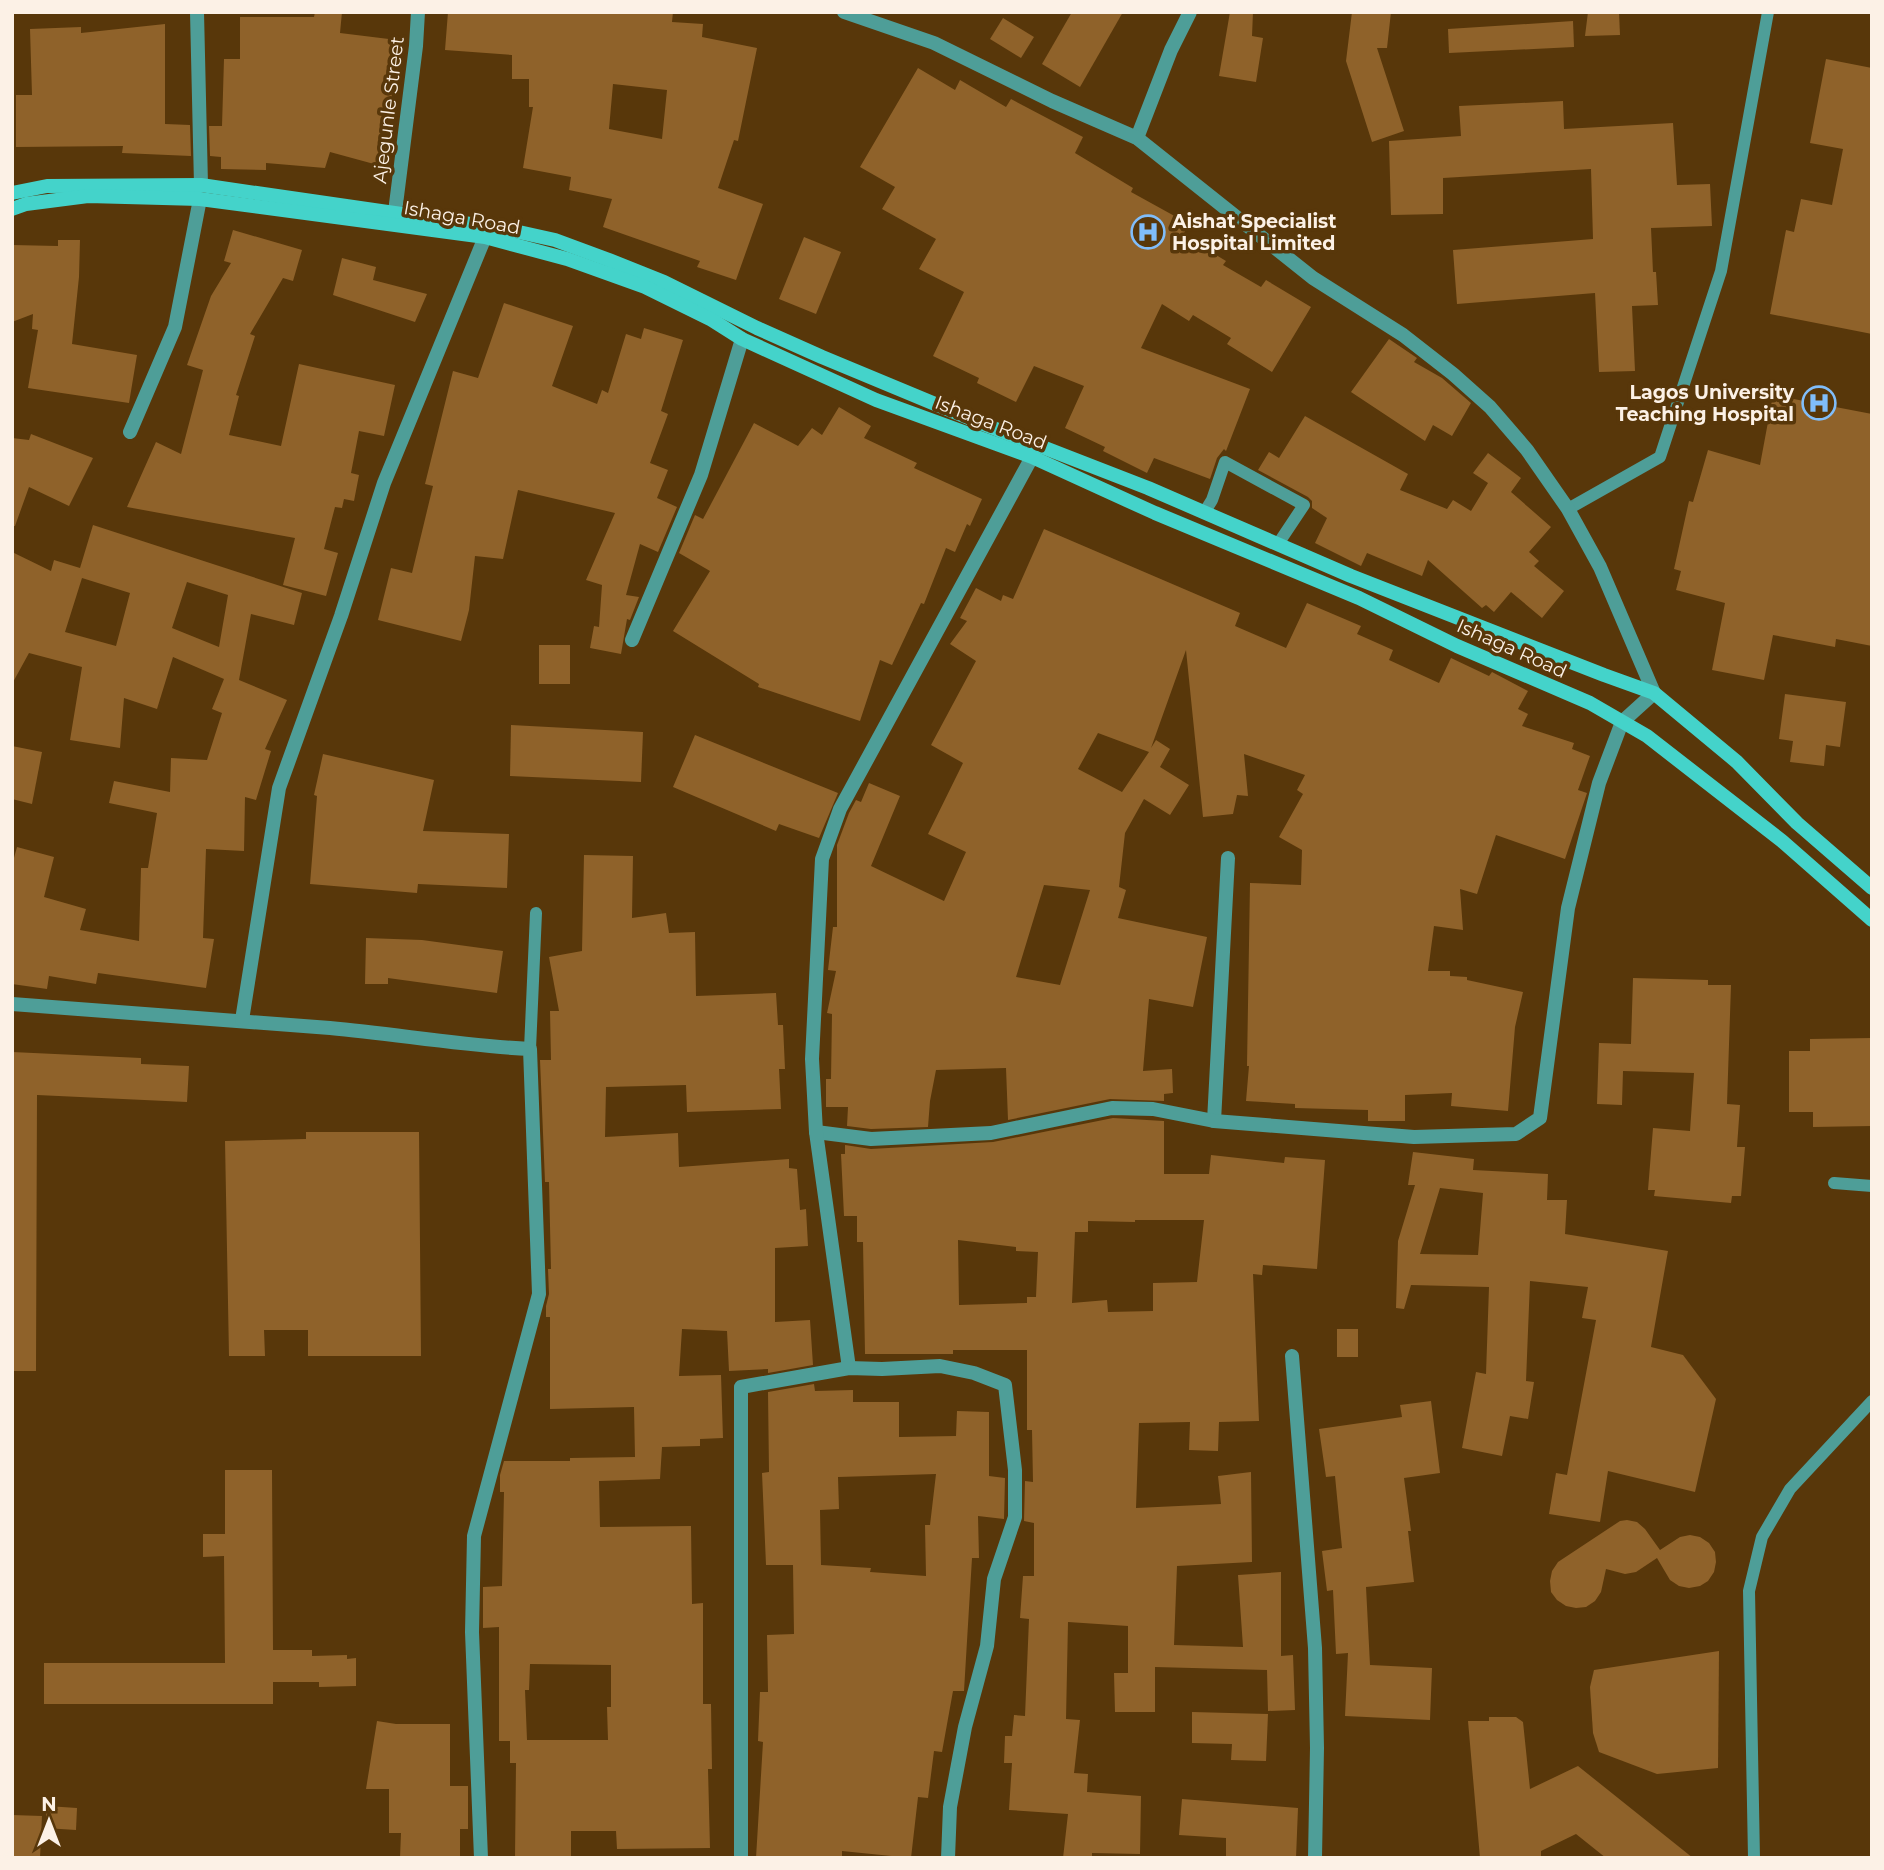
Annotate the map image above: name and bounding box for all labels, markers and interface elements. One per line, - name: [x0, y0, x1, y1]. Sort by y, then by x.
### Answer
- street label: Ajegunle Street: [368, 35, 409, 185]
- street label: Ishaga Road: [402, 196, 522, 239]
- place label: Aishat Specialist Hospital Limited: [1171, 210, 1336, 255]
- hospital icon: Aishat Specialist Hospital Limited: [1129, 213, 1167, 251]
- place label: Lagos University Teaching Hospital: [1616, 381, 1795, 426]
- hospital icon: Lagos University Teaching Hospital: [1800, 384, 1838, 422]
- street label: Ishaga Road: [932, 391, 1050, 454]
- street label: Ishaga Road: [1453, 614, 1570, 683]
- north arrow: [14, 1786, 84, 1856]
- text: N: [41, 1793, 57, 1816]

